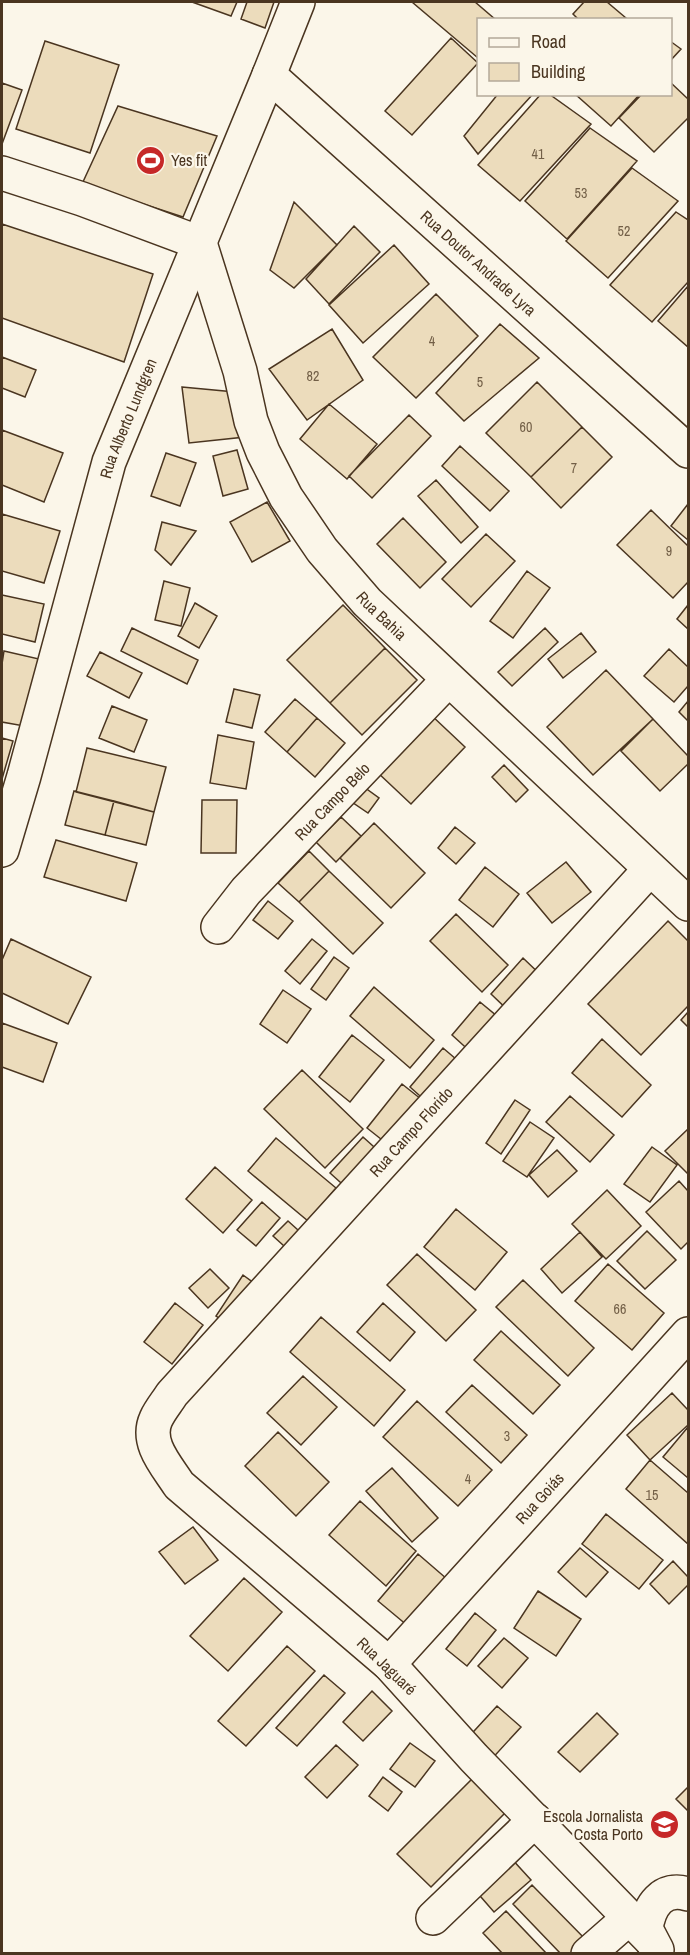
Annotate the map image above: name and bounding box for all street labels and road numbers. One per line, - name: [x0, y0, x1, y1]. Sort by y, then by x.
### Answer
- street label: Rua Doutor Andrade Lyra: [416, 205, 542, 321]
- street label: Rua Alberto Lundgren: [94, 355, 162, 481]
- street label: Rua Bahia: [351, 586, 412, 645]
- street label: Rua Campo Belo: [290, 757, 375, 845]
- street label: Rua Campo Florido: [364, 1082, 458, 1181]
- street label: Rua Goiás: [510, 1467, 569, 1529]
- street label: Rua Jaguaré: [352, 1632, 422, 1700]

